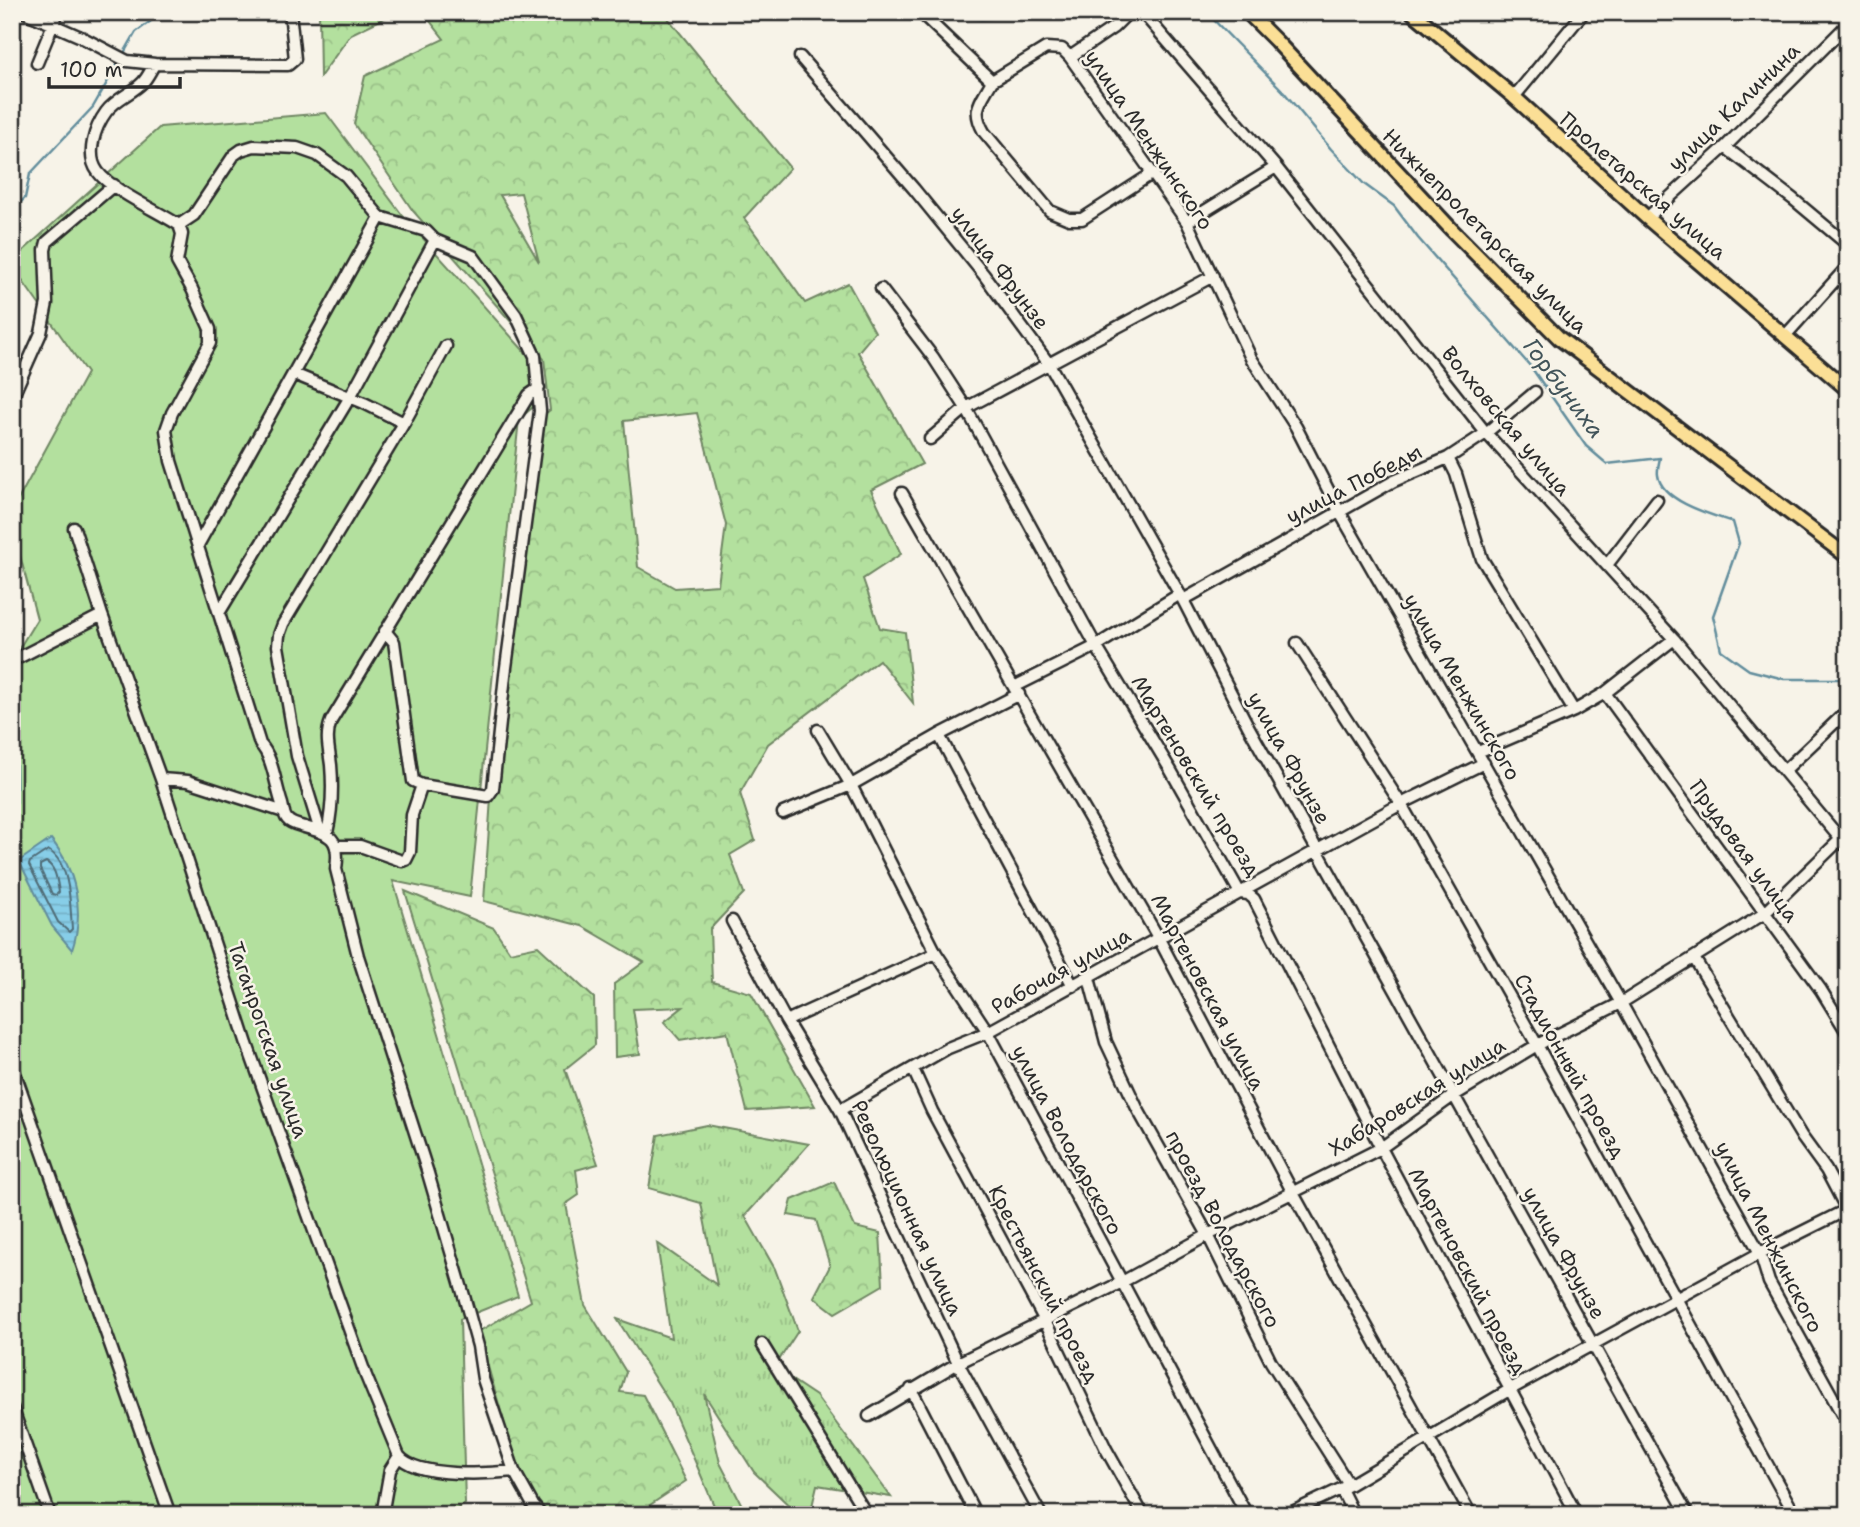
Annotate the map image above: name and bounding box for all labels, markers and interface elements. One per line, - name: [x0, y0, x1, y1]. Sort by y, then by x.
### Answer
- street label: улица Калинина: [1662, 37, 1806, 177]
- street label: улица Менжинского: [1078, 45, 1220, 235]
- scale bar: [49, 46, 180, 90]
- text: 100 m: [60, 56, 123, 84]
- street label: Пролетарская улица: [1554, 106, 1732, 266]
- street label: Нижнепролетарская улица: [1376, 122, 1594, 340]
- street label: улица Фрунзе: [944, 201, 1056, 335]
- water label: Горбуниха: [1516, 332, 1612, 444]
- street label: Волховская улица: [1435, 340, 1577, 502]
- street label: улица Победы: [1281, 438, 1427, 530]
- street label: улица Менжинского: [1397, 588, 1527, 786]
- street label: Мартеновский проезд: [1125, 670, 1267, 882]
- street label: улица Фрунзе: [1241, 687, 1337, 829]
- street label: Прудовая улица: [1683, 774, 1805, 928]
- street label: Мартеновская улица: [1144, 889, 1272, 1095]
- street label: Рабочая улица: [986, 921, 1136, 1021]
- street label: Таганрогская улица: [221, 938, 315, 1142]
- street label: Стадионный проезд: [1508, 969, 1632, 1163]
- street label: Хабаровская улица: [1323, 1031, 1511, 1163]
- street label: улица Володарского: [1005, 1040, 1129, 1240]
- street label: Революционная улица: [845, 1096, 969, 1320]
- street label: проезд Володарского: [1159, 1125, 1287, 1333]
- street label: улица Менжинского: [1709, 1136, 1829, 1338]
- street label: Мартеновский проезд: [1402, 1163, 1534, 1379]
- street label: Крестьянский проезд: [982, 1180, 1106, 1388]
- street label: улица Фрунзе: [1516, 1182, 1612, 1324]

